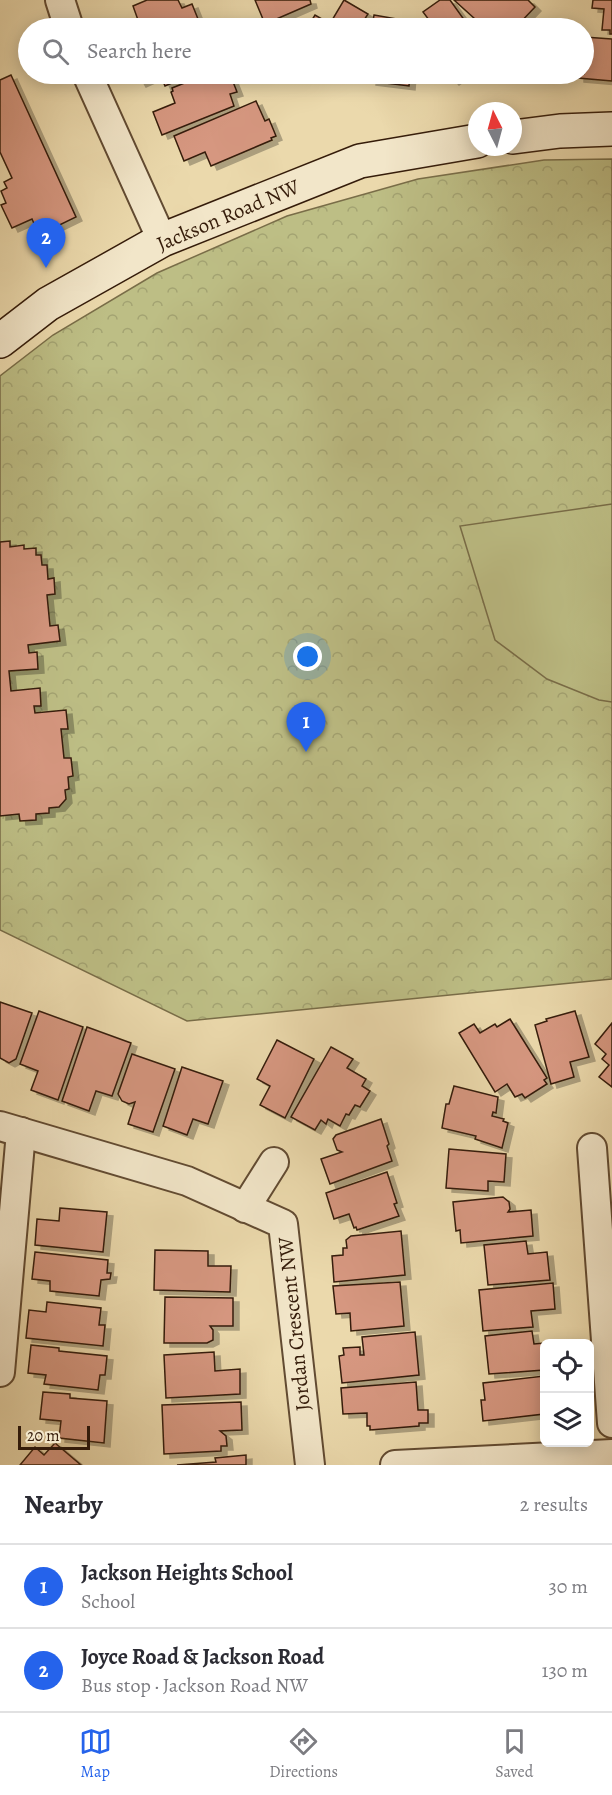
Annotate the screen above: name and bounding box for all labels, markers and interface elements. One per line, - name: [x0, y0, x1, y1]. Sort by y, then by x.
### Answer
- search box: [18, 18, 594, 84]
- icon: search: [39, 35, 72, 68]
- text: Search here: [87, 36, 192, 66]
- north arrow: [468, 102, 522, 156]
- street label: Jackson Road NW: [152, 172, 304, 258]
- pin: 2: [26, 218, 66, 268]
- your location: [293, 642, 322, 671]
- pin: 1: [286, 702, 326, 752]
- street label: Jordan Crescent NW: [271, 1235, 317, 1412]
- map controls: [540, 1339, 594, 1447]
- button: locate: [540, 1339, 594, 1393]
- button: layers: [540, 1393, 594, 1447]
- scale bar: [18, 1423, 90, 1450]
- text: 20 m: [27, 1425, 60, 1447]
- text: Nearby: [24, 1487, 103, 1522]
- text: 2 results: [520, 1491, 588, 1518]
- text: Jackson Heights School: [81, 1558, 293, 1588]
- text: 1: [40, 1573, 47, 1600]
- text: 30 m: [548, 1573, 588, 1600]
- text: School: [81, 1588, 135, 1615]
- text: Joyce Road & Jackson Road: [81, 1642, 324, 1672]
- text: 2: [39, 1657, 48, 1684]
- text: 130 m: [542, 1657, 588, 1684]
- text: Bus stop · Jackson Road NW: [81, 1672, 308, 1699]
- tab: Map: [79, 1725, 112, 1783]
- tab: Directions: [269, 1725, 338, 1783]
- tab: Saved: [495, 1725, 533, 1783]

